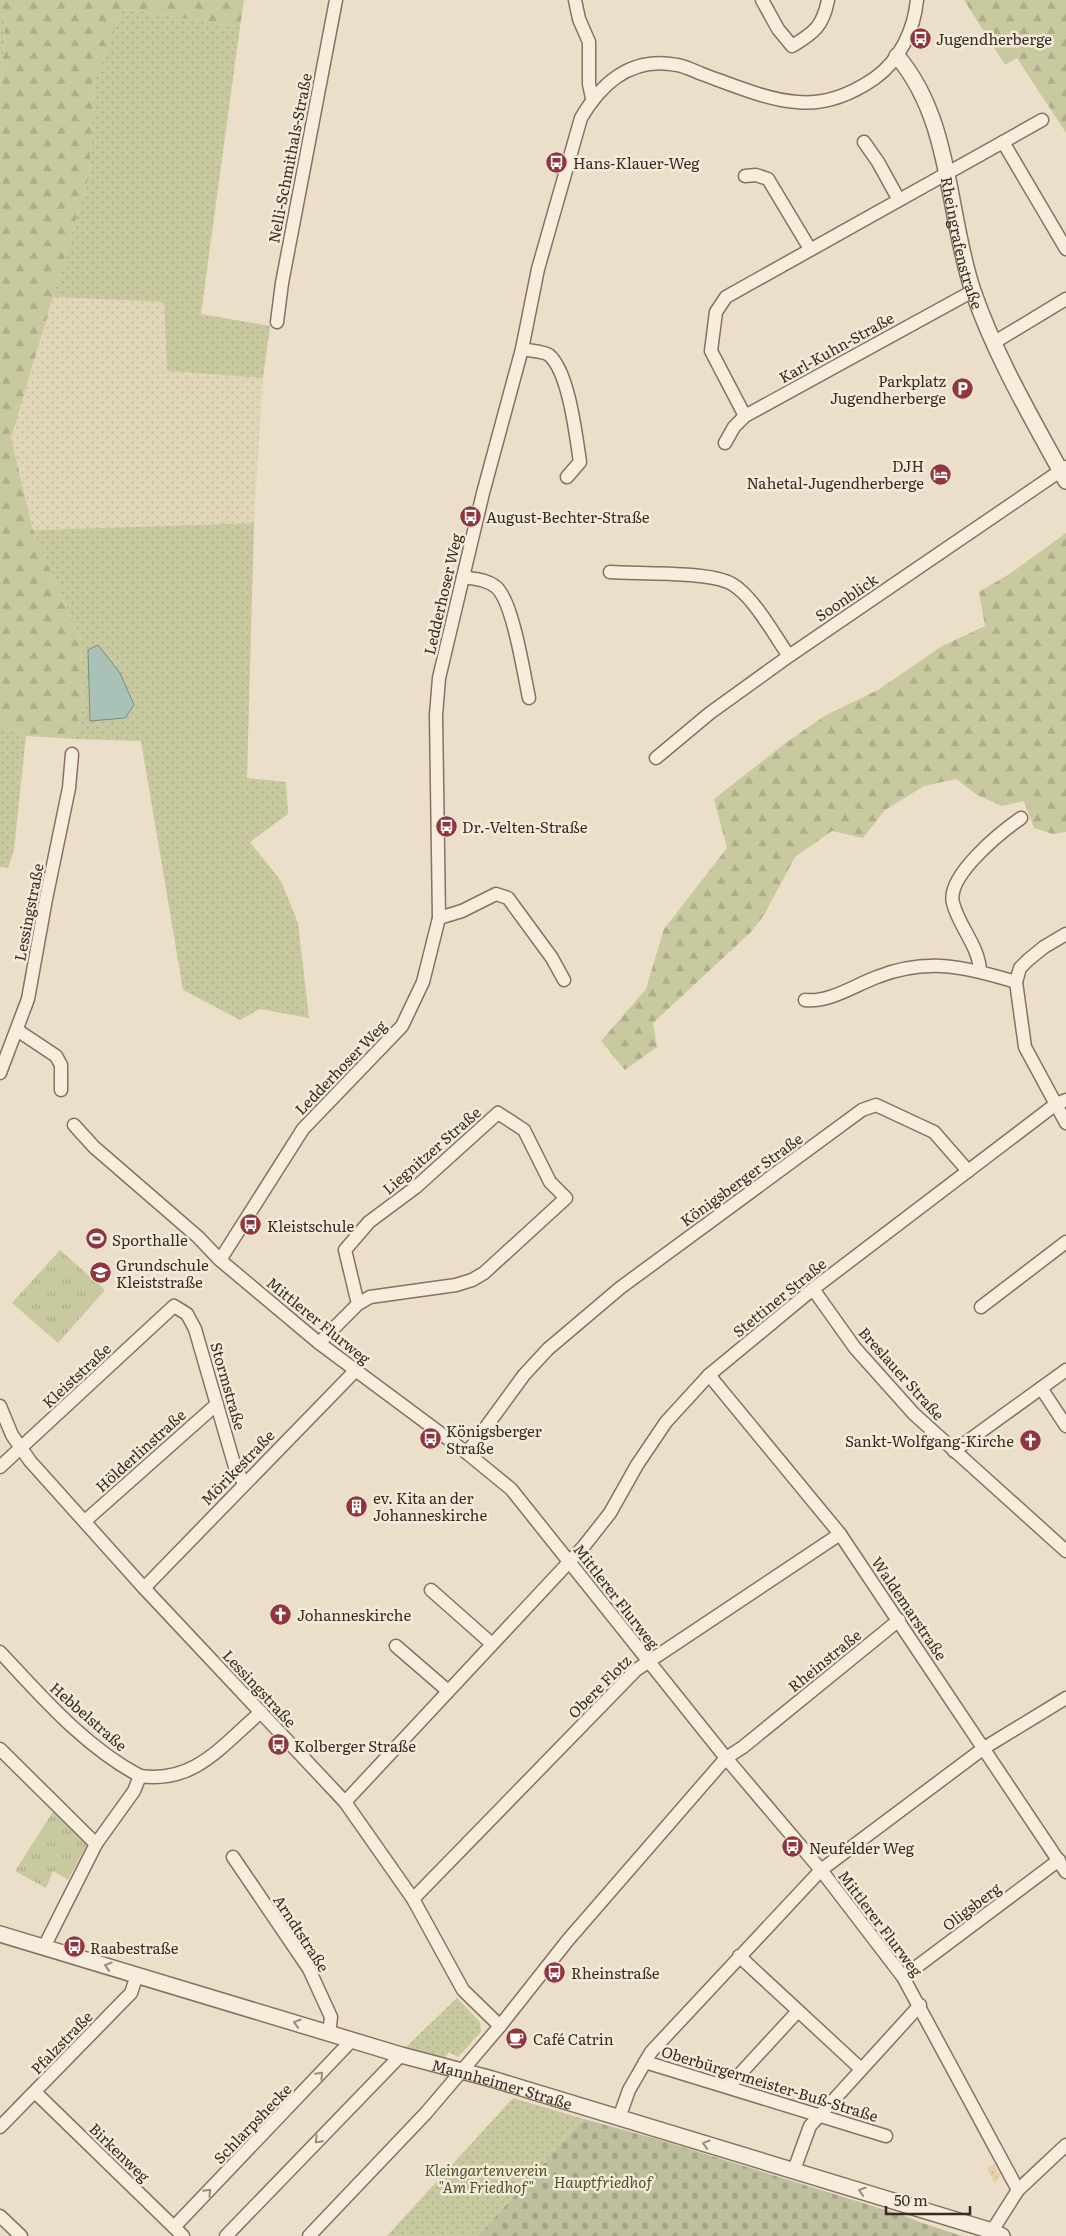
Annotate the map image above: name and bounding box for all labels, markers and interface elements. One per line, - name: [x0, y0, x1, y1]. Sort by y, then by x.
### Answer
- bus stop icon: Jugendherberge: [908, 26, 932, 50]
- place label: Jugendherberge: [936, 27, 1052, 50]
- street label: Nelli-Schmithals-Straße: [261, 71, 317, 245]
- bus stop icon: Hans-Klauer-Weg: [545, 150, 569, 174]
- place label: Hans-Klauer-Weg: [573, 151, 700, 174]
- street label: Rheingrafenstraße: [936, 174, 990, 312]
- street label: Karl-Kuhn-Straße: [774, 306, 898, 388]
- place label: Parkplatz Jugendherberge: [830, 369, 946, 409]
- parking icon: Parkplatz Jugendherberge: [950, 377, 974, 401]
- place label: DJH Nahetal-Jugendherberge: [747, 454, 924, 494]
- hotel icon: DJH Nahetal-Jugendherberge: [928, 462, 952, 486]
- bus stop icon: August-Bechter-Straße: [458, 504, 482, 528]
- place label: August-Bechter-Straße: [486, 505, 650, 528]
- street label: Ledderhoser Weg: [417, 530, 467, 657]
- street label: Soonblick: [810, 567, 883, 626]
- bus stop icon: Dr.-Velten-Straße: [434, 814, 458, 838]
- place label: Dr.-Velten-Straße: [462, 815, 588, 838]
- street label: Lessingstraße: [7, 861, 49, 963]
- street label: Ledderhoser Weg: [289, 1014, 392, 1120]
- street label: Liegnitzer Straße: [377, 1101, 485, 1199]
- street label: Königsberger Straße: [675, 1127, 807, 1231]
- bus stop icon: Kleistschule: [239, 1213, 263, 1237]
- place label: Kleistschule: [267, 1214, 354, 1237]
- sports icon: Sporthalle: [84, 1227, 108, 1251]
- place label: Sporthalle: [112, 1228, 188, 1251]
- street label: Stettiner Straße: [727, 1252, 831, 1342]
- place label: Grundschule Kleiststraße: [116, 1253, 209, 1293]
- school or university icon: Grundschule Kleiststraße: [88, 1261, 112, 1285]
- street label: Mittlerer Flurweg: [262, 1271, 376, 1370]
- street label: Breslauer Straße: [854, 1321, 950, 1425]
- street label: Kleiststraße: [36, 1337, 116, 1413]
- street label: Stormstraße: [205, 1339, 253, 1433]
- street label: Hölderlinstraße: [90, 1403, 190, 1497]
- place label: Königsberger Straße: [446, 1419, 542, 1459]
- street label: Mörikestraße: [195, 1424, 279, 1510]
- bus stop icon: Königsberger Straße: [418, 1427, 442, 1451]
- church icon: Sankt-Wolfgang-Kirche: [1018, 1428, 1042, 1452]
- place label: Sankt-Wolfgang-Kirche: [845, 1429, 1014, 1452]
- place label: ev. Kita an der Johanneskirche: [373, 1486, 487, 1526]
- building icon: ev. Kita an der Johanneskirche: [345, 1494, 369, 1518]
- street label: Mittlerer Flurweg: [569, 1539, 666, 1654]
- street label: Waldemarstraße: [867, 1551, 953, 1665]
- church icon: Johanneskirche: [269, 1602, 293, 1626]
- place label: Johanneskirche: [297, 1603, 411, 1626]
- street label: Rheinstraße: [782, 1623, 866, 1697]
- street label: Lessingstraße: [218, 1644, 302, 1732]
- street label: Obere Flotz: [562, 1649, 636, 1723]
- street label: Hebbelstraße: [45, 1676, 133, 1756]
- bus stop icon: Kolberger Straße: [266, 1733, 290, 1757]
- place label: Kolberger Straße: [294, 1734, 416, 1757]
- bus stop icon: Neufelder Weg: [781, 1835, 805, 1859]
- place label: Neufelder Weg: [809, 1836, 915, 1859]
- street label: Mittlerer Flurweg: [833, 1865, 929, 1982]
- street label: Oligsberg: [937, 1876, 1006, 1936]
- street label: Arndtstraße: [268, 1890, 336, 1976]
- bus stop icon: Raabestraße: [62, 1935, 86, 1959]
- place label: Raabestraße: [90, 1936, 179, 1959]
- bus stop icon: Rheinstraße: [543, 1960, 567, 1984]
- one-way arrow: [104, 1961, 112, 1971]
- place label: Rheinstraße: [571, 1961, 660, 1984]
- street label: Pfalzstraße: [25, 2005, 97, 2079]
- one-way arrow: [293, 2019, 301, 2029]
- cafe icon: Café Catrin: [505, 2026, 529, 2050]
- place label: Café Catrin: [533, 2027, 614, 2050]
- street label: Oberbürgermeister-Buß-Straße: [659, 2039, 881, 2127]
- street label: Mannheimer Straße: [430, 2052, 575, 2114]
- one-way arrow: [314, 2072, 323, 2081]
- street label: Schlarpshecke: [208, 2077, 297, 2168]
- street label: Birkenweg: [84, 2117, 156, 2187]
- one-way arrow: [315, 2134, 324, 2143]
- one-way arrow: [703, 2140, 711, 2150]
- park label: Kleingartenverein "Am Friedhof": [424, 2158, 548, 2198]
- park label: Hauptfriedhof: [554, 2170, 654, 2193]
- scale bar: [886, 2184, 970, 2216]
- one-way arrow: [858, 2187, 866, 2197]
- text: 50 m: [894, 2188, 928, 2211]
- one-way arrow: [202, 2189, 211, 2198]

